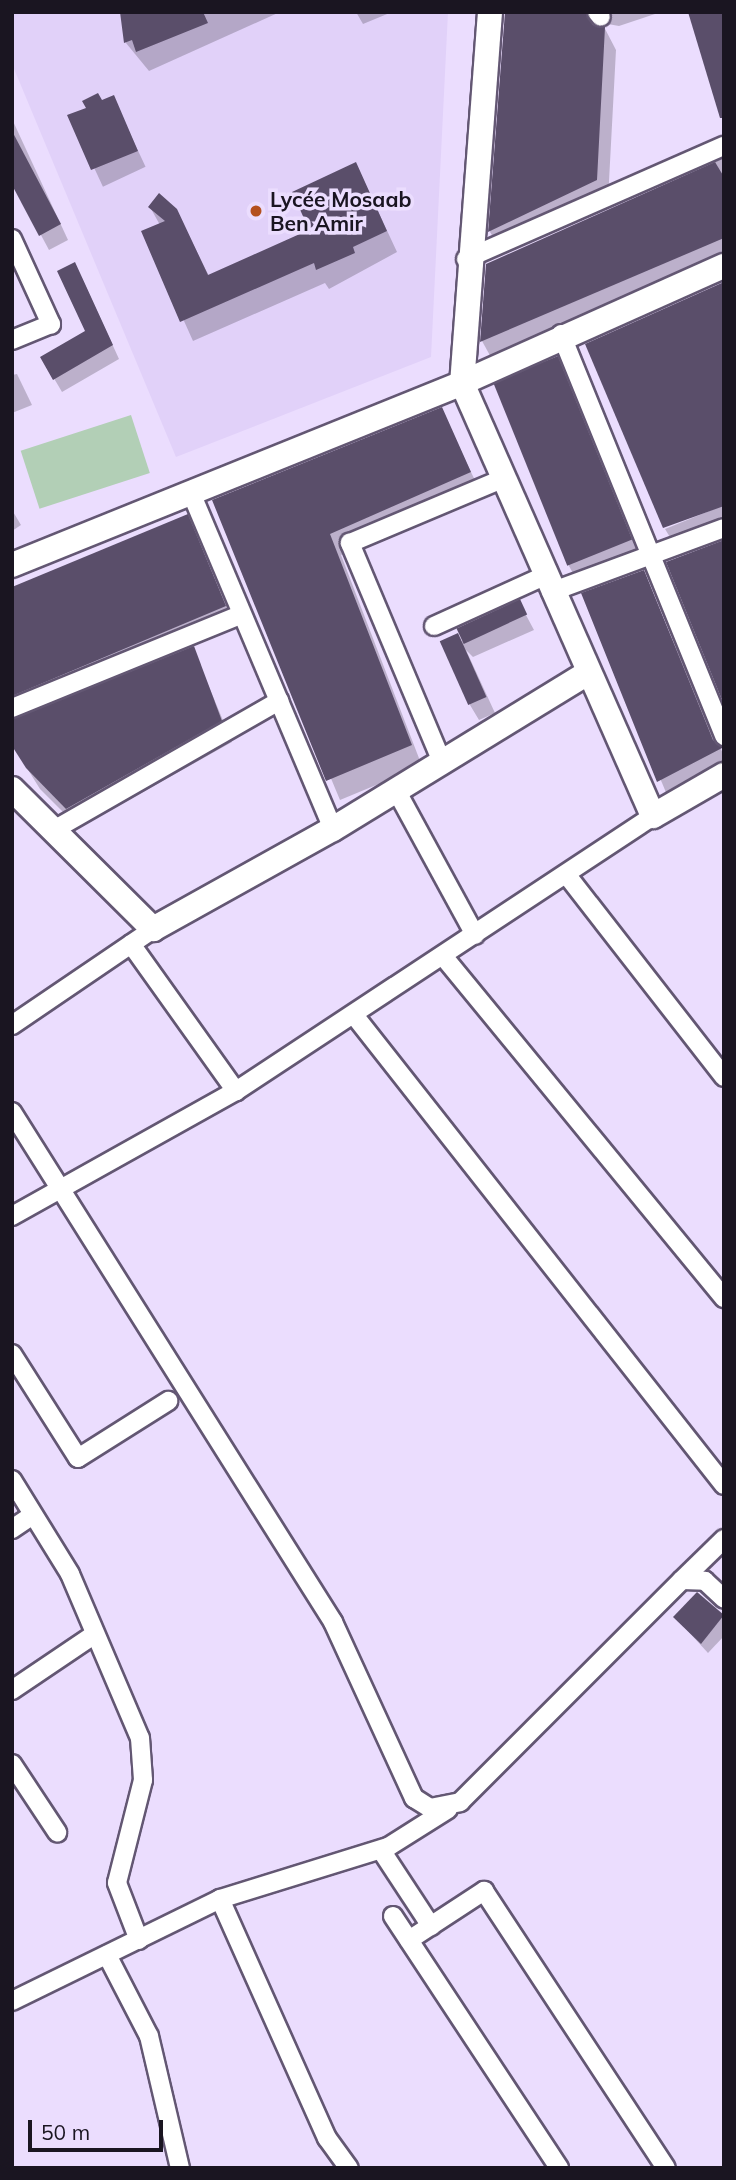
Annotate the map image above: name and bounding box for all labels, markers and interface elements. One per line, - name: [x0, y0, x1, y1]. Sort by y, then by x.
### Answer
- place label: Lycée Mosaab Ben Amir: [270, 186, 411, 236]
- marker: Lycée Mosaab Ben Amir: [248, 203, 264, 219]
- scale bar: [32, 2106, 166, 2150]
- text: 50 m: [41, 2119, 90, 2145]

